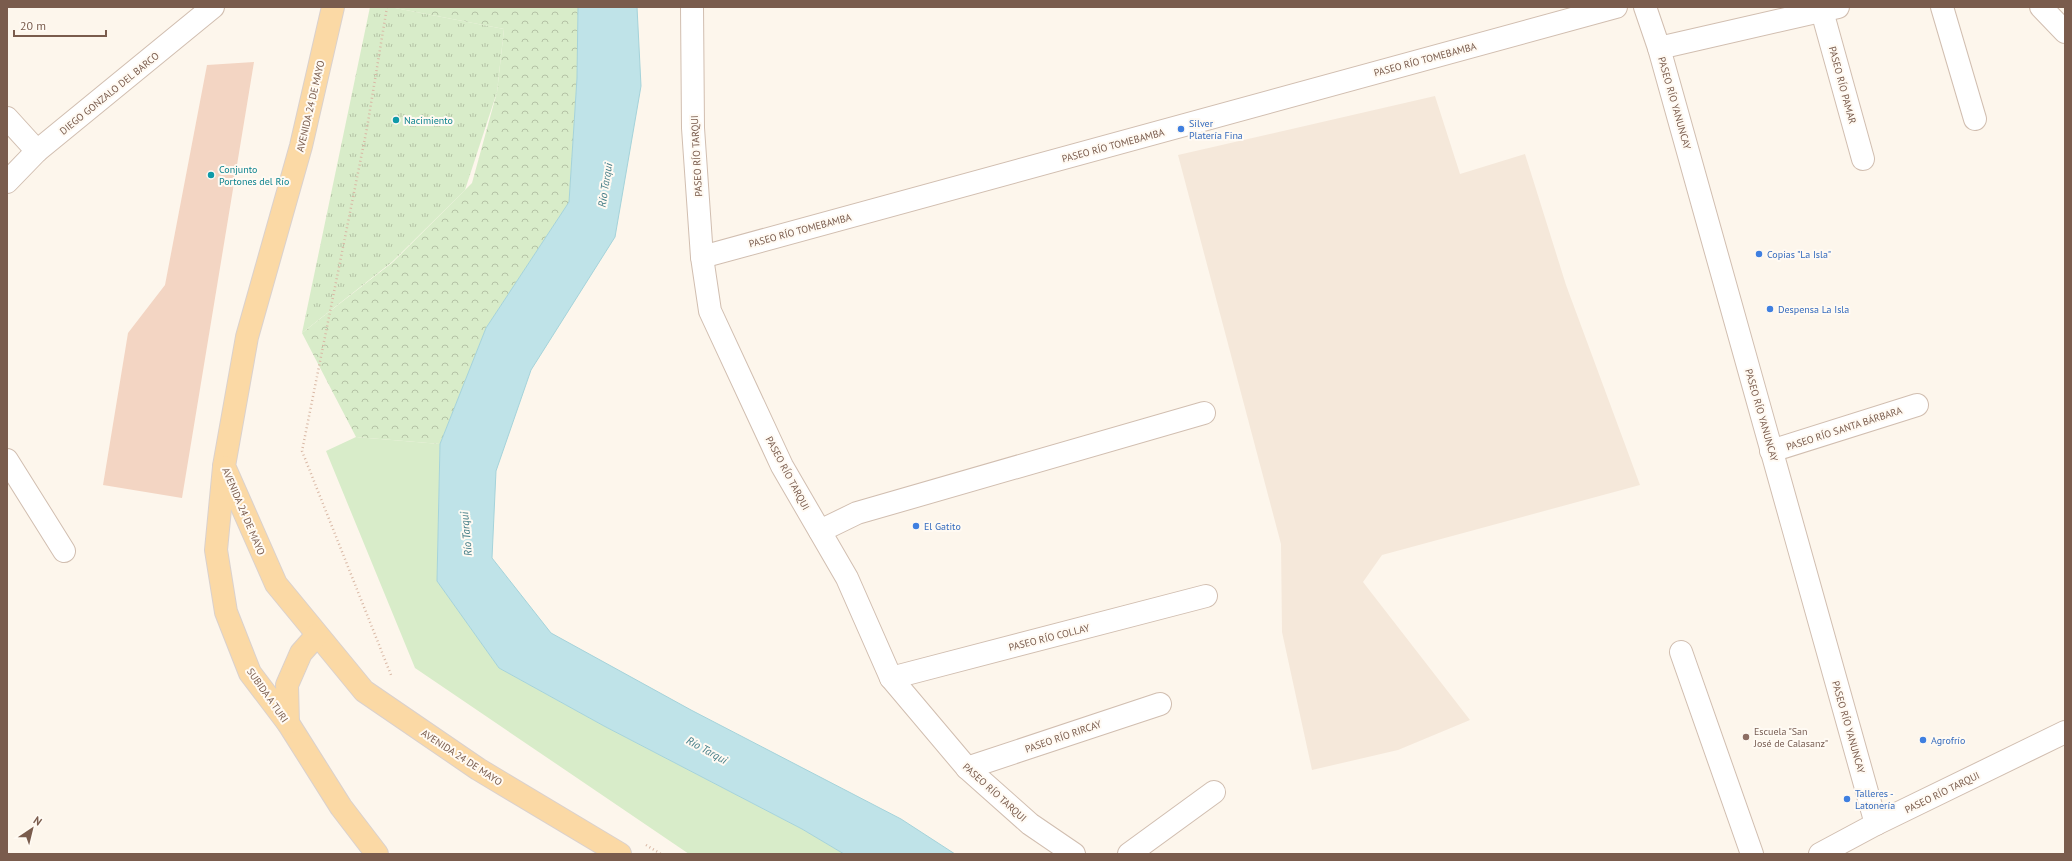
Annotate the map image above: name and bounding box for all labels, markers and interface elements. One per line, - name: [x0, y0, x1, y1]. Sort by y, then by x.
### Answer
- scale bar: [14, 12, 106, 38]
- text: 20 m: [20, 18, 46, 33]
- street label: PASEO RÍO TOMEBAMBA: [1372, 40, 1478, 79]
- street label: PASEO RÍO PAMAR: [1826, 45, 1859, 125]
- street label: DIEGO GONZALO DEL BARCO: [57, 49, 162, 137]
- street label: PASEO RÍO YANUNCAY: [1655, 55, 1694, 151]
- street label: AVENIDA 24 DE MAYO: [294, 59, 327, 153]
- place label: Nacimiento: [404, 114, 453, 127]
- marker: Nacimiento: [391, 115, 401, 125]
- street label: PASEO RÍO TARQUI: [688, 115, 705, 197]
- place label: Silver Platería Fina: [1189, 117, 1243, 142]
- marker: Silver Platería Fina: [1176, 124, 1186, 134]
- street label: PASEO RÍO TOMEBAMBA: [1060, 126, 1166, 165]
- water label: Río Tarqui: [595, 161, 616, 208]
- place label: Conjunto Portones del Río: [219, 163, 289, 188]
- marker: Conjunto Portones del Río: [206, 170, 216, 180]
- street label: PASEO RÍO TOMEBAMBA: [747, 211, 853, 250]
- place label: Copias "La Isla": [1767, 248, 1831, 261]
- marker: Copias "La Isla": [1754, 249, 1764, 259]
- place label: Despensa La Isla: [1778, 303, 1849, 316]
- marker: Despensa La Isla: [1765, 304, 1775, 314]
- street label: PASEO RÍO YANUNCAY: [1742, 367, 1781, 463]
- street label: PASEO RÍO SANTA BÁRBARA: [1785, 404, 1904, 453]
- street label: PASEO RÍO TARQUI: [763, 434, 812, 512]
- street label: AVENIDA 24 DE MAYO: [219, 466, 268, 557]
- water label: Río Tarqui: [457, 510, 475, 557]
- place label: El Gatito: [924, 520, 961, 533]
- marker: El Gatito: [911, 521, 921, 531]
- street label: PASEO RÍO COLLAY: [1007, 621, 1091, 654]
- street label: SUBIDA A TURI: [244, 666, 291, 725]
- street label: PASEO RÍO YANUNCAY: [1829, 679, 1868, 775]
- street label: PASEO RÍO RIRCAY: [1023, 717, 1103, 756]
- place label: Escuela "San José de Calasanz": [1753, 725, 1828, 750]
- street label: AVENIDA 24 DE MAYO: [419, 726, 505, 788]
- marker: Escuela "San José de Calasanz": [1741, 732, 1751, 742]
- water label: Río Tarqui: [684, 733, 731, 767]
- place label: Agrofrío: [1931, 734, 1965, 747]
- marker: Agrofrío: [1918, 735, 1928, 745]
- street label: PASEO RÍO TARQUI: [960, 760, 1029, 824]
- street label: PASEO RÍO TARQUI: [1903, 769, 1982, 816]
- place label: Talleres - Latonería: [1855, 787, 1895, 812]
- marker: Talleres - Latonería: [1842, 794, 1852, 804]
- north arrow: [12, 809, 52, 849]
- text: N: [31, 813, 45, 829]

